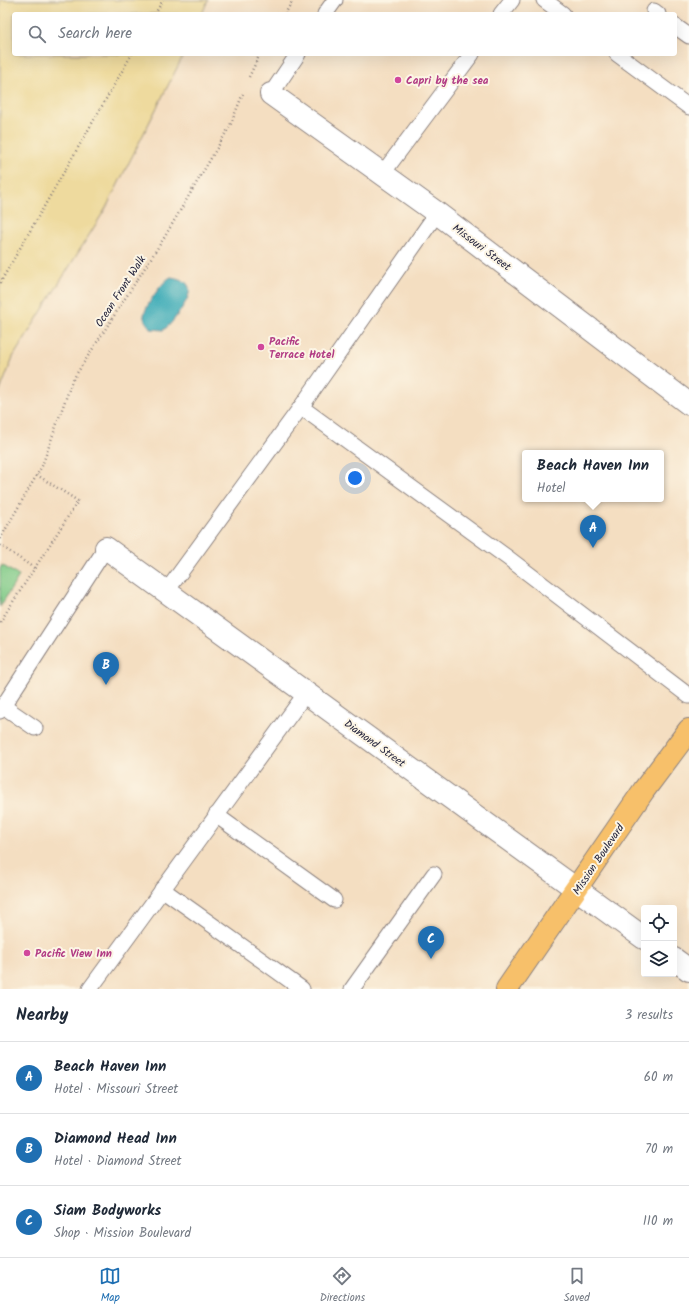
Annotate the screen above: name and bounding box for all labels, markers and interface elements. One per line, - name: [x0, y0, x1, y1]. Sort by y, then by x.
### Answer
- search box: [12, 12, 677, 56]
- text: Search here: [58, 22, 132, 46]
- icon: search: [26, 23, 48, 45]
- place label: Capri by the sea: [406, 72, 489, 90]
- marker: Capri by the sea: [393, 75, 403, 85]
- street label: Missouri Street: [448, 220, 515, 276]
- street label: Ocean Front Walk: [91, 251, 151, 331]
- place label: Pacific Terrace Hotel: [269, 333, 334, 364]
- marker: Pacific Terrace Hotel: [256, 342, 266, 352]
- popup: [522, 450, 664, 502]
- text: Beach Haven Inn: [537, 454, 649, 478]
- your location: [345, 468, 365, 488]
- text: Hotel: [537, 478, 566, 499]
- pin: A: [580, 515, 606, 548]
- pin: B: [93, 652, 119, 685]
- street label: Diamond Street: [340, 715, 410, 773]
- street label: Mission Boulevard: [568, 820, 630, 899]
- map controls: [641, 905, 677, 977]
- button: locate: [641, 905, 677, 941]
- pin: C: [418, 926, 444, 959]
- button: layers: [641, 941, 677, 977]
- place label: Pacific View Inn: [35, 945, 112, 963]
- marker: Pacific View Inn: [22, 948, 32, 958]
- text: Nearby: [16, 1002, 68, 1029]
- text: 3 results: [625, 1005, 673, 1026]
- text: Beach Haven Inn: [54, 1055, 166, 1079]
- text: A: [25, 1067, 33, 1088]
- text: 60 m: [644, 1067, 673, 1088]
- text: Hotel · Missouri Street: [54, 1079, 178, 1100]
- text: Diamond Head Inn: [54, 1127, 177, 1151]
- text: B: [25, 1139, 33, 1160]
- text: 70 m: [645, 1139, 673, 1160]
- text: Hotel · Diamond Street: [54, 1151, 182, 1172]
- text: Siam Bodyworks: [54, 1199, 161, 1223]
- text: C: [25, 1211, 33, 1232]
- text: 110 m: [643, 1211, 673, 1232]
- text: Shop · Mission Boulevard: [54, 1223, 191, 1244]
- tab: Map: [99, 1265, 121, 1307]
- tab: Directions: [320, 1265, 365, 1307]
- tab: Saved: [564, 1265, 590, 1307]

